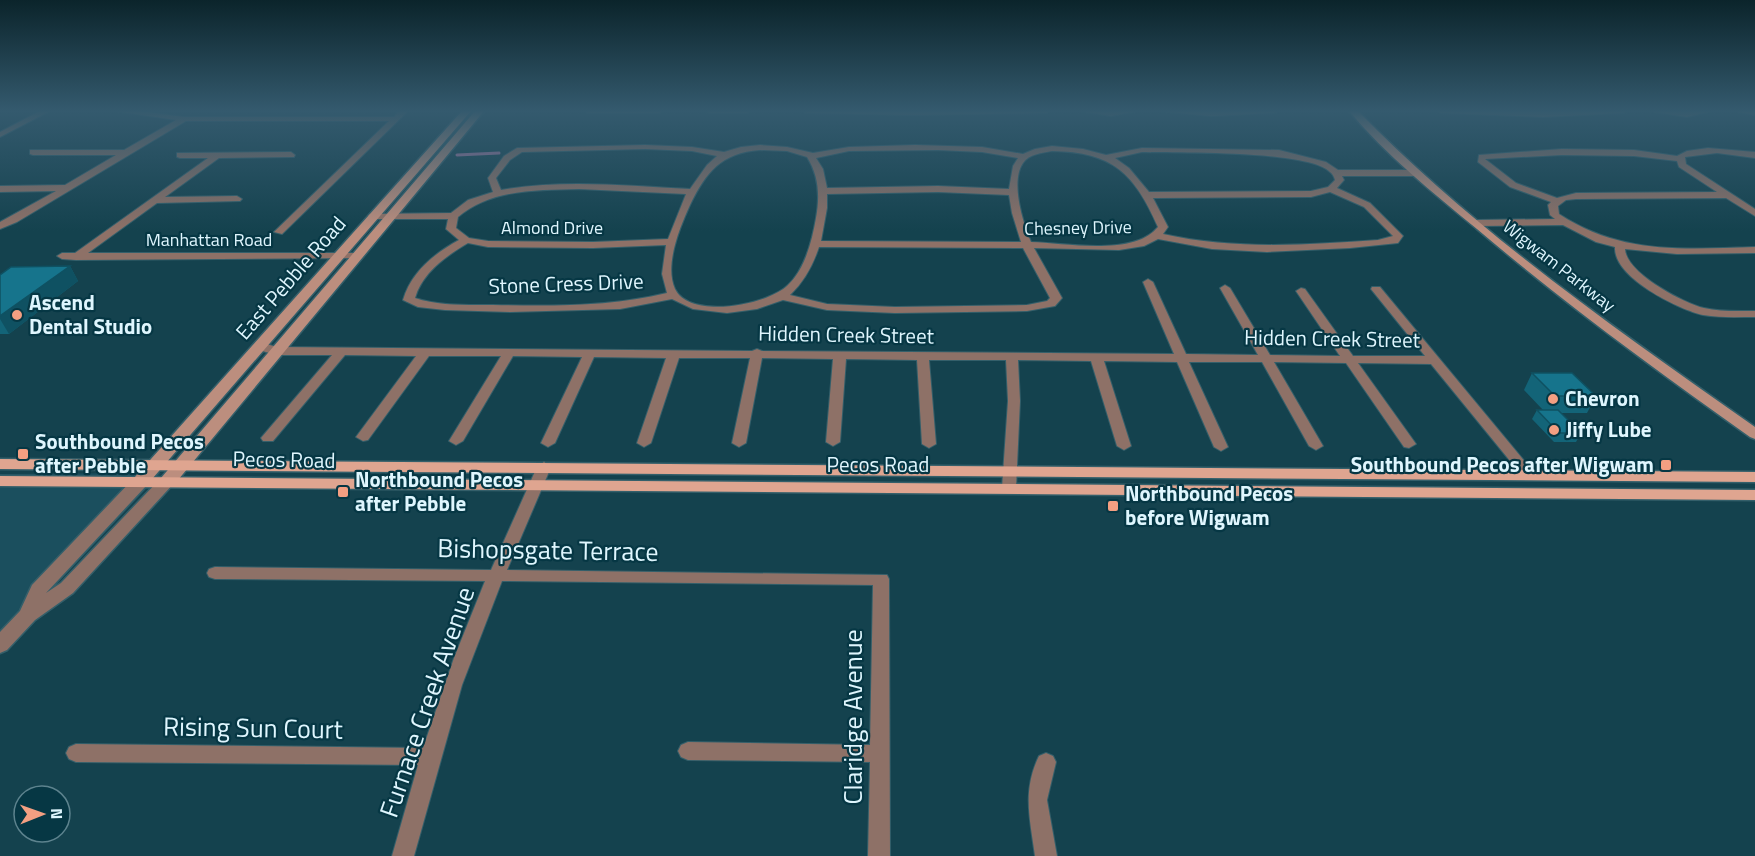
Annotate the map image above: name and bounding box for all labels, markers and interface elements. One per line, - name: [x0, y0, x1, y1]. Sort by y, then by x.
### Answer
- street label: East Pebble Road: [227, 209, 353, 346]
- street label: Chesney Drive: [1024, 213, 1132, 242]
- street label: Wigwam Parkway: [1497, 213, 1622, 318]
- street label: Almond Drive: [501, 214, 603, 241]
- street label: Manhattan Road: [146, 226, 272, 253]
- street label: Stone Cress Drive: [488, 264, 644, 302]
- place label: Ascend Dental Studio: [29, 286, 152, 342]
- marker: Ascend Dental Studio: [10, 308, 24, 322]
- street label: Hidden Creek Street: [758, 316, 935, 352]
- street label: Hidden Creek Street: [1244, 320, 1421, 356]
- place label: Chevron: [1565, 382, 1640, 414]
- marker: Chevron: [1546, 392, 1560, 406]
- place label: Jiffy Lube: [1566, 413, 1652, 445]
- marker: Jiffy Lube: [1547, 423, 1561, 437]
- place label: Southbound Pecos after Pebble: [35, 425, 204, 481]
- street label: Pecos Road: [232, 442, 336, 476]
- marker: Southbound Pecos after Pebble: [16, 447, 30, 461]
- street label: Pecos Road: [827, 448, 929, 480]
- place label: Southbound Pecos after Wigwam: [1351, 448, 1654, 480]
- marker: Southbound Pecos after Wigwam: [1659, 458, 1673, 472]
- place label: Northbound Pecos after Pebble: [355, 463, 523, 519]
- place label: Northbound Pecos before Wigwam: [1125, 477, 1293, 533]
- marker: Northbound Pecos after Pebble: [336, 485, 350, 499]
- marker: Northbound Pecos before Wigwam: [1106, 499, 1120, 513]
- street label: Bishopsgate Terrace: [437, 528, 659, 571]
- street label: Furnace Creek Avenue: [369, 581, 484, 822]
- street label: Claridge Avenue: [833, 629, 872, 805]
- street label: Rising Sun Court: [163, 706, 343, 749]
- north arrow: [12, 784, 72, 844]
- text: N: [45, 808, 69, 819]

